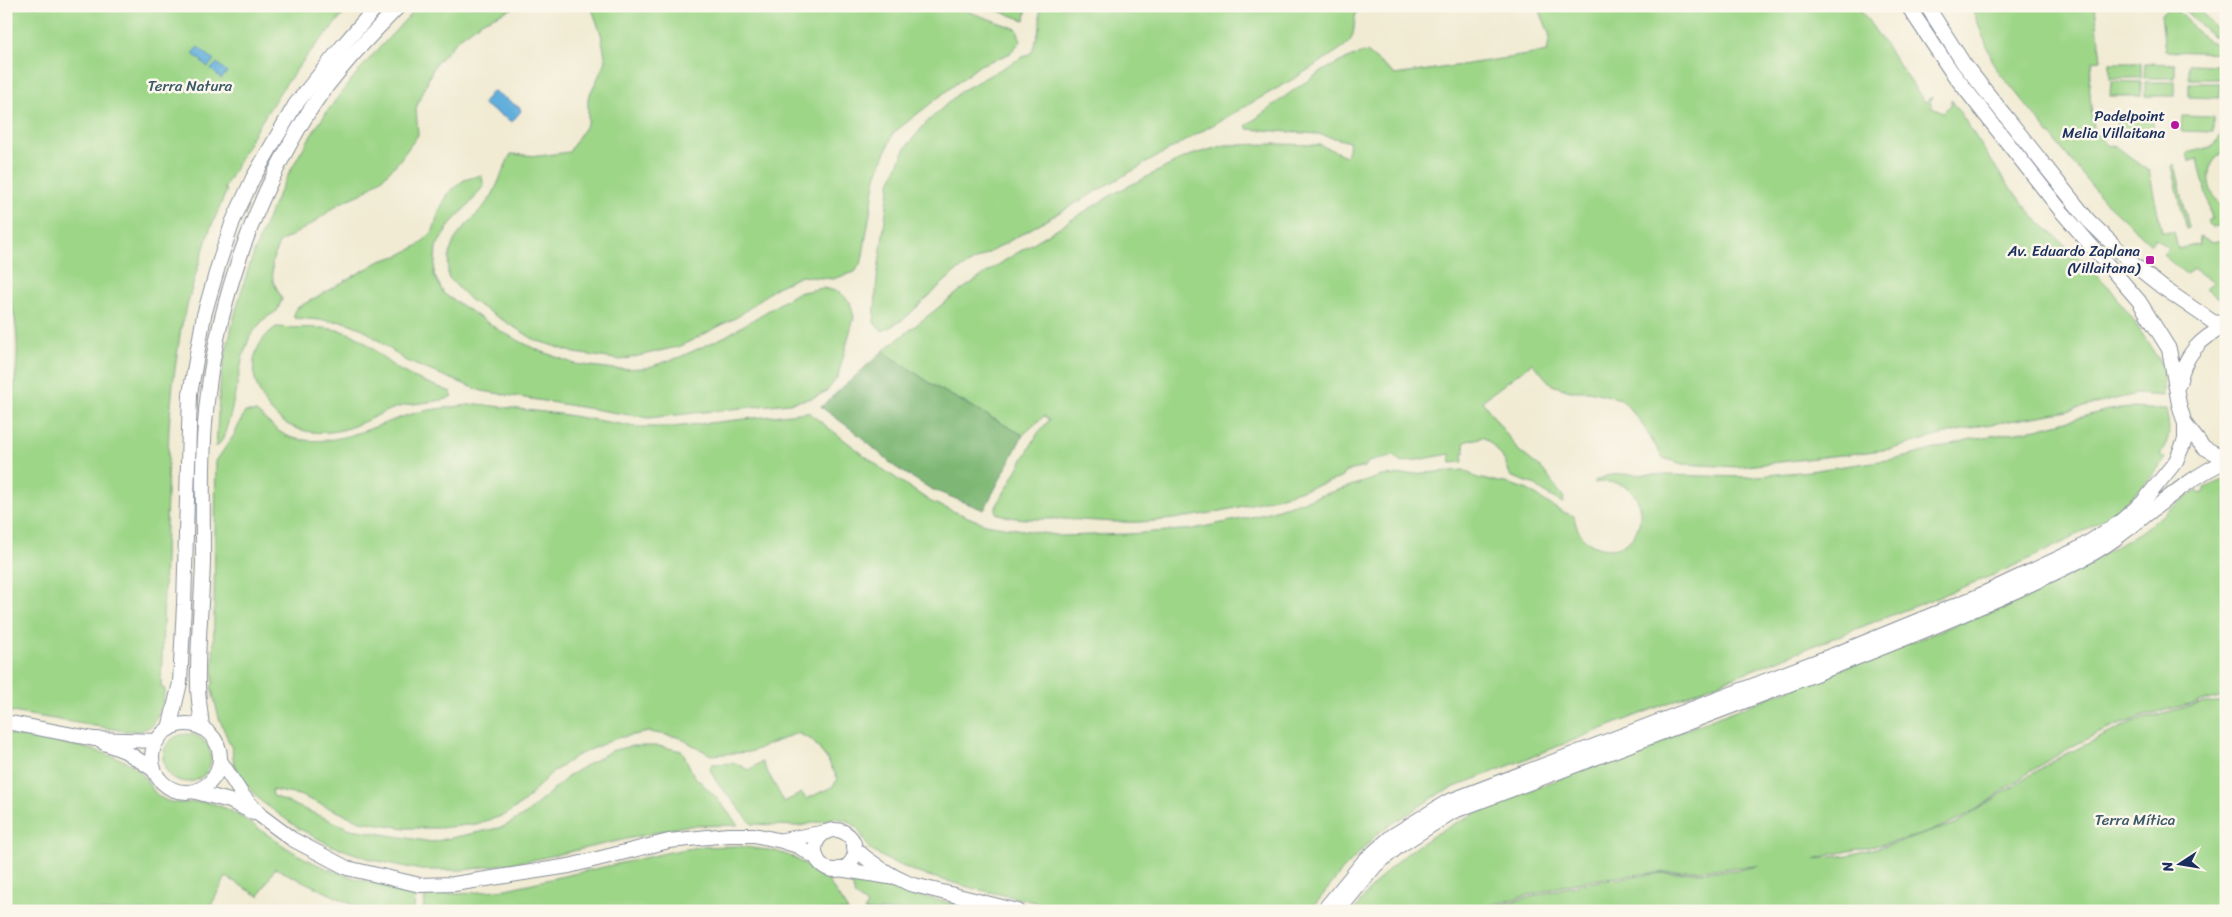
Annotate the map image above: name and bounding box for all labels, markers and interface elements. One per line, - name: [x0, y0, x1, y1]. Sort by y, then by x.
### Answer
- park label: Terra Natura: [148, 73, 233, 99]
- place label: Padelpoint Melia Villaitana: [2062, 103, 2165, 146]
- marker: Padelpoint Melia Villaitana: [2169, 119, 2181, 131]
- place label: Av. Eduardo Zaplana (Villaitana): [2007, 238, 2141, 281]
- marker: Av. Eduardo Zaplana (Villaitana): [2144, 254, 2156, 266]
- park label: Terra Mítica: [2095, 807, 2176, 833]
- north arrow: [2154, 840, 2204, 890]
- text: N: [2154, 859, 2181, 875]

